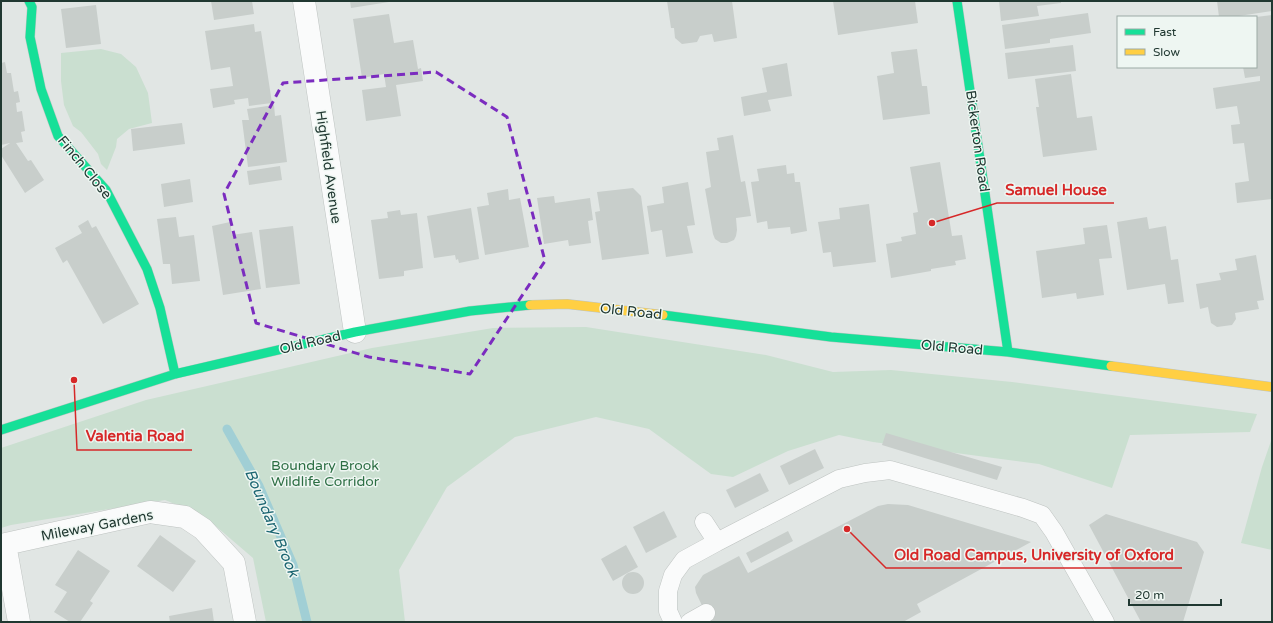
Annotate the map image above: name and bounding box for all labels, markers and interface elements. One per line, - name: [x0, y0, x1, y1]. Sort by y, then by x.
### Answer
- legend: [1117, 16, 1257, 68]
- text: Fast: [1153, 25, 1177, 39]
- text: Slow: [1153, 45, 1180, 59]
- street label: Bickerton Road: [962, 89, 993, 193]
- street label: Highfield Avenue: [312, 109, 345, 225]
- street label: Finch Close: [54, 132, 115, 202]
- callout: Samuel House: [997, 176, 1114, 203]
- text: Samuel House: [1005, 181, 1107, 199]
- street label: Old Road: [599, 300, 663, 323]
- street label: Old Road: [278, 327, 342, 358]
- street label: Old Road: [920, 336, 984, 359]
- callout: Valentia Road: [77, 423, 192, 450]
- text: Valentia Road: [86, 427, 184, 445]
- park label: Boundary Brook Wildlife Corridor: [271, 457, 380, 490]
- water label: Boundary Brook: [241, 466, 304, 581]
- street label: Mileway Gardens: [40, 506, 155, 545]
- callout: Old Road Campus, University of Oxford: [886, 541, 1182, 568]
- text: Old Road Campus, University of Oxford: [894, 546, 1174, 565]
- scale bar: [1129, 581, 1221, 607]
- text: 20 m: [1135, 588, 1164, 602]

